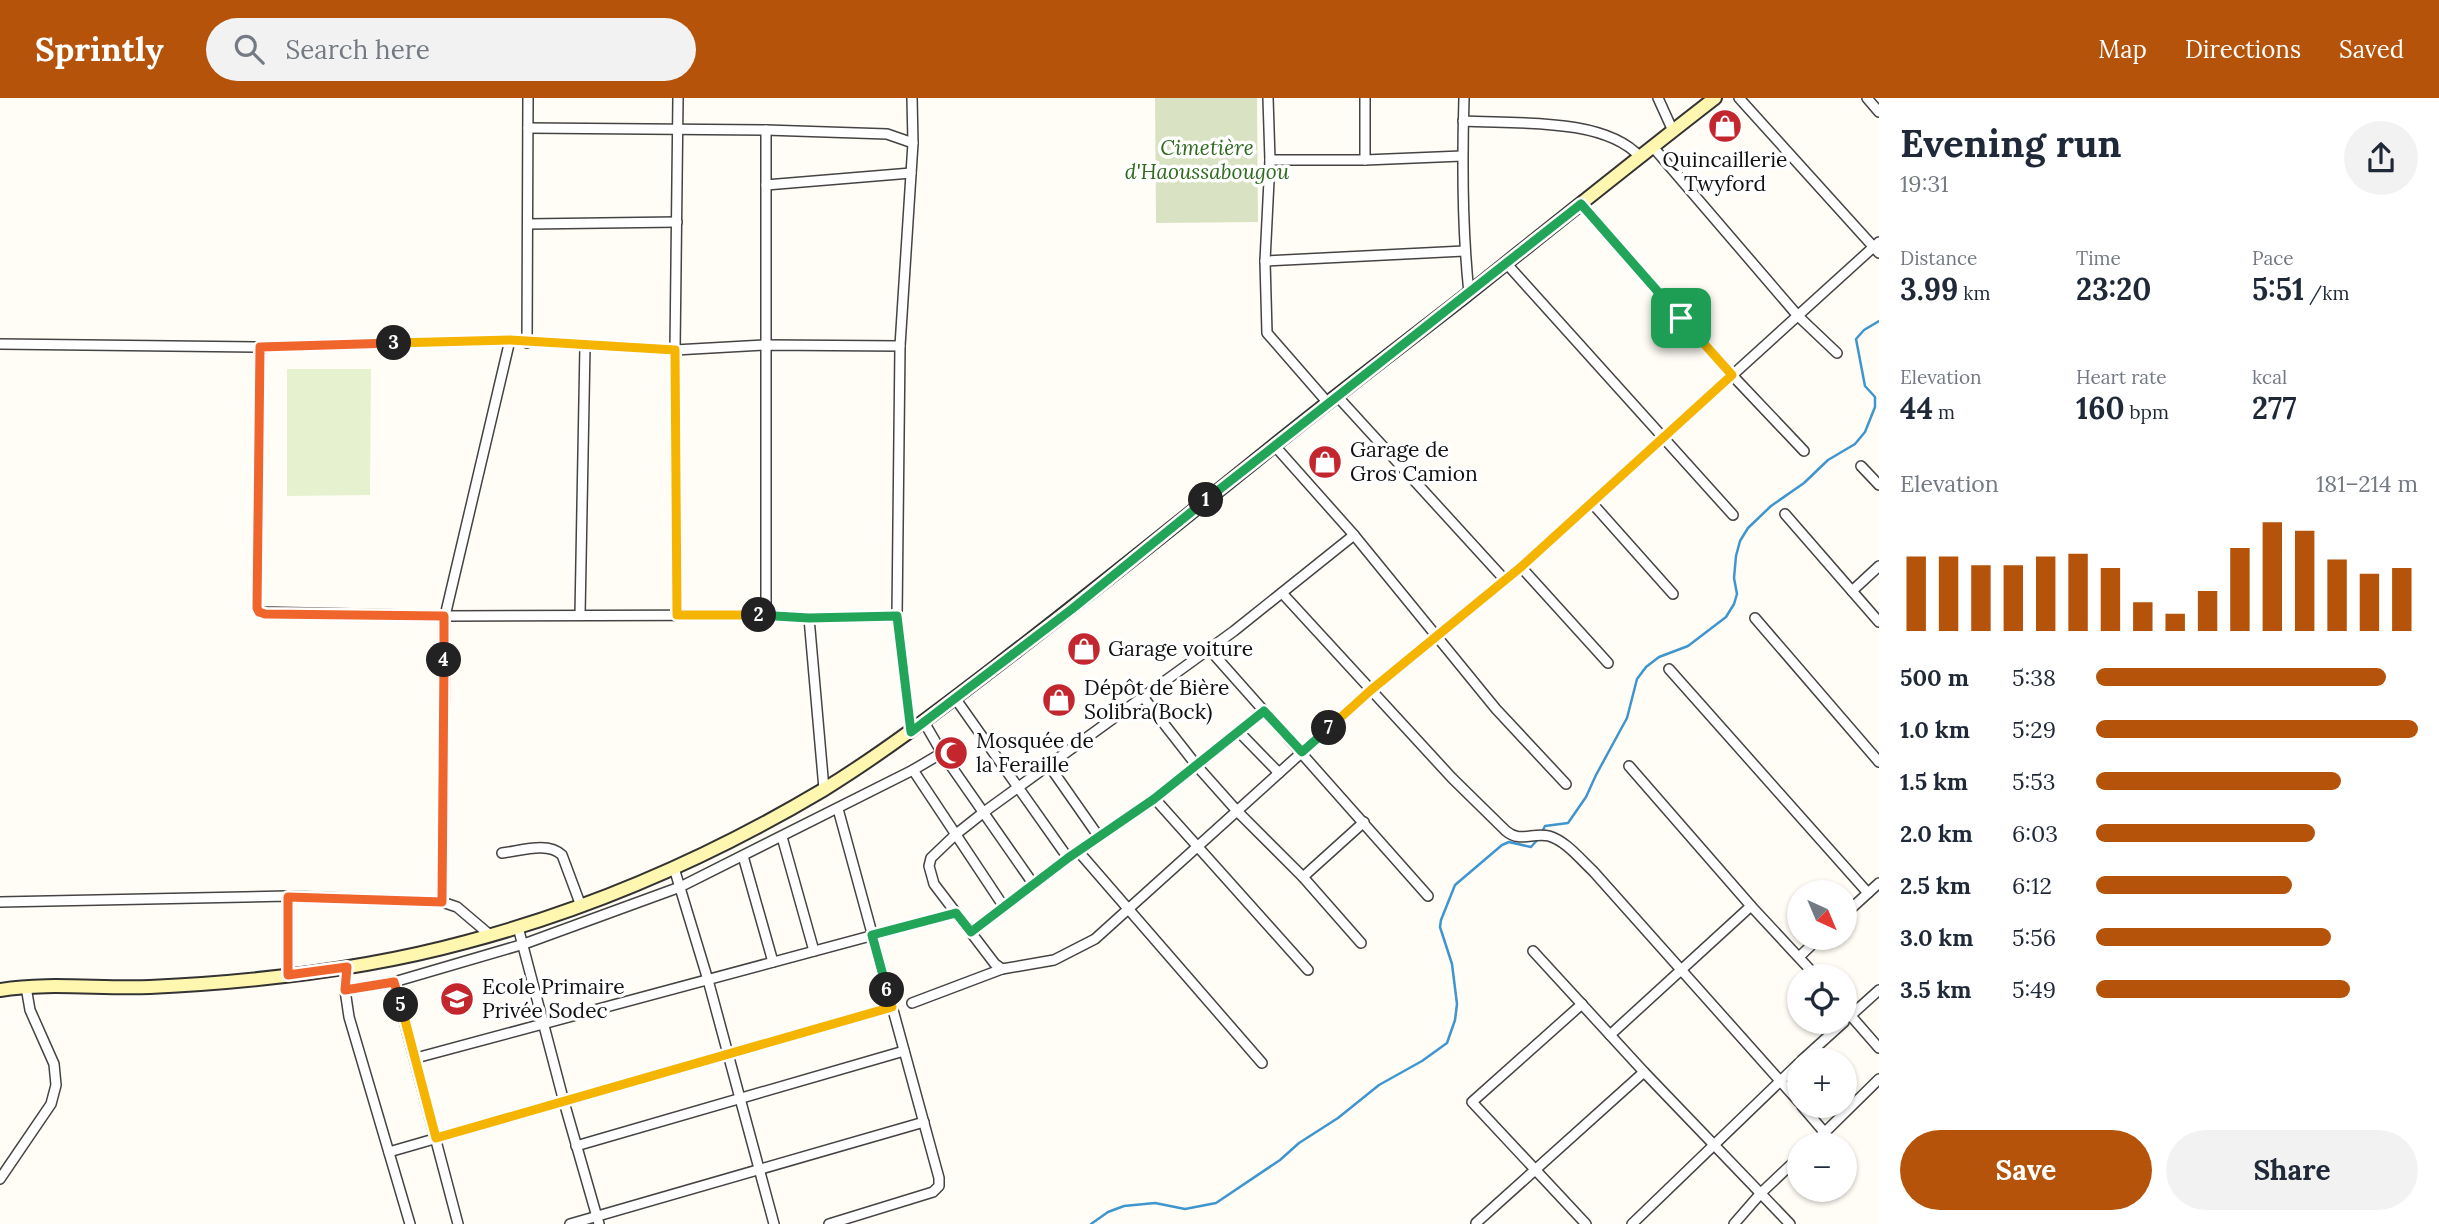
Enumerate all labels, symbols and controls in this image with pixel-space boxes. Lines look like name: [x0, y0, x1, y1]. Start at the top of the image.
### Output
search box: [206, 18, 696, 81]
text: Sprintly: [35, 28, 164, 70]
icon: search: [230, 30, 268, 68]
text: Search here: [286, 33, 430, 66]
text: Map: [2098, 34, 2147, 65]
text: Directions: [2185, 34, 2301, 65]
text: Saved: [2339, 34, 2404, 65]
shop icon: Quincaillerie Twyford: [1706, 107, 1744, 145]
text: Evening run: [1900, 119, 2122, 167]
button: share: [2344, 121, 2418, 195]
park label: Cimetière d'Haoussabougou: [1125, 134, 1290, 185]
place label: Quincaillerie Twyford: [1663, 146, 1787, 197]
text: 19:31: [1900, 169, 1949, 198]
text: Distance: [1900, 246, 1977, 270]
text: Time: [2076, 246, 2121, 270]
text: Pace: [2252, 246, 2294, 270]
text: 3.99: [1900, 270, 1958, 308]
text: 23:20: [2076, 270, 2151, 308]
text: 5:51: [2252, 270, 2304, 308]
text: km: [1958, 281, 1991, 305]
text: /km: [2304, 281, 2349, 305]
pin: [1651, 288, 1711, 348]
icon: arrive: [1662, 299, 1700, 337]
pin: 3: [376, 326, 412, 360]
text: 3: [388, 330, 399, 354]
text: Elevation: [1900, 365, 1982, 389]
text: Heart rate: [2076, 365, 2167, 389]
text: kcal: [2252, 365, 2287, 389]
text: 44: [1900, 389, 1933, 427]
text: 160: [2076, 389, 2125, 427]
text: 277: [2252, 389, 2297, 427]
text: m: [1933, 400, 1955, 424]
text: bpm: [2125, 400, 2169, 424]
place label: Garage de Gros Camion: [1350, 436, 1478, 487]
shop icon: Garage de Gros Camion: [1306, 443, 1344, 481]
text: Elevation: [1900, 469, 1999, 498]
text: 181–214 m: [2316, 469, 2418, 498]
pin: 1: [1188, 482, 1224, 518]
text: 1: [1202, 487, 1209, 511]
pin: 2: [742, 598, 776, 632]
text: 2: [753, 602, 764, 626]
shop icon: Garage voiture: [1065, 630, 1103, 668]
place label: Garage voiture: [1108, 635, 1253, 662]
pin: 4: [426, 642, 462, 678]
text: 4: [438, 647, 449, 671]
text: 500 m: [1900, 663, 1969, 692]
text: 5:38: [2012, 663, 2056, 692]
place label: Dépôt de Bière Solibra(Bock): [1084, 674, 1229, 725]
shop icon: Dépôt de Bière Solibra(Bock): [1040, 681, 1078, 719]
pin: 7: [1312, 710, 1346, 746]
text: 7: [1324, 715, 1333, 739]
text: 1.0 km: [1900, 715, 1970, 744]
text: 5:29: [2012, 715, 2056, 744]
place label: Mosquée de la Feraille: [976, 727, 1094, 778]
mosque icon: Mosquée de la Feraille: [932, 734, 970, 772]
text: 1.5 km: [1900, 767, 1968, 796]
text: 5:53: [2012, 767, 2056, 796]
text: 2.0 km: [1900, 819, 1973, 848]
text: 6:03: [2012, 819, 2058, 848]
text: 2.5 km: [1900, 871, 1971, 900]
text: 6:12: [2012, 871, 2052, 900]
north arrow: [1787, 880, 1857, 950]
map controls: [1787, 880, 1857, 1202]
text: 3.0 km: [1900, 923, 1973, 952]
text: 5:56: [2012, 923, 2056, 952]
button: locate: [1787, 964, 1857, 1034]
pin: 6: [870, 972, 904, 1008]
place label: Ecole Primaire Privée Sodec: [482, 973, 625, 1024]
text: 3.5 km: [1900, 975, 1972, 1004]
text: 5:49: [2012, 975, 2056, 1004]
text: 6: [881, 977, 892, 1001]
school or university icon: Ecole Primaire Privée Sodec: [438, 980, 476, 1018]
pin: 5: [384, 988, 418, 1023]
text: 5: [395, 992, 406, 1016]
button: +: [1787, 1048, 1857, 1118]
button: Save: [1900, 1130, 2152, 1210]
button: Share: [2166, 1130, 2418, 1210]
button: −: [1787, 1132, 1857, 1202]

